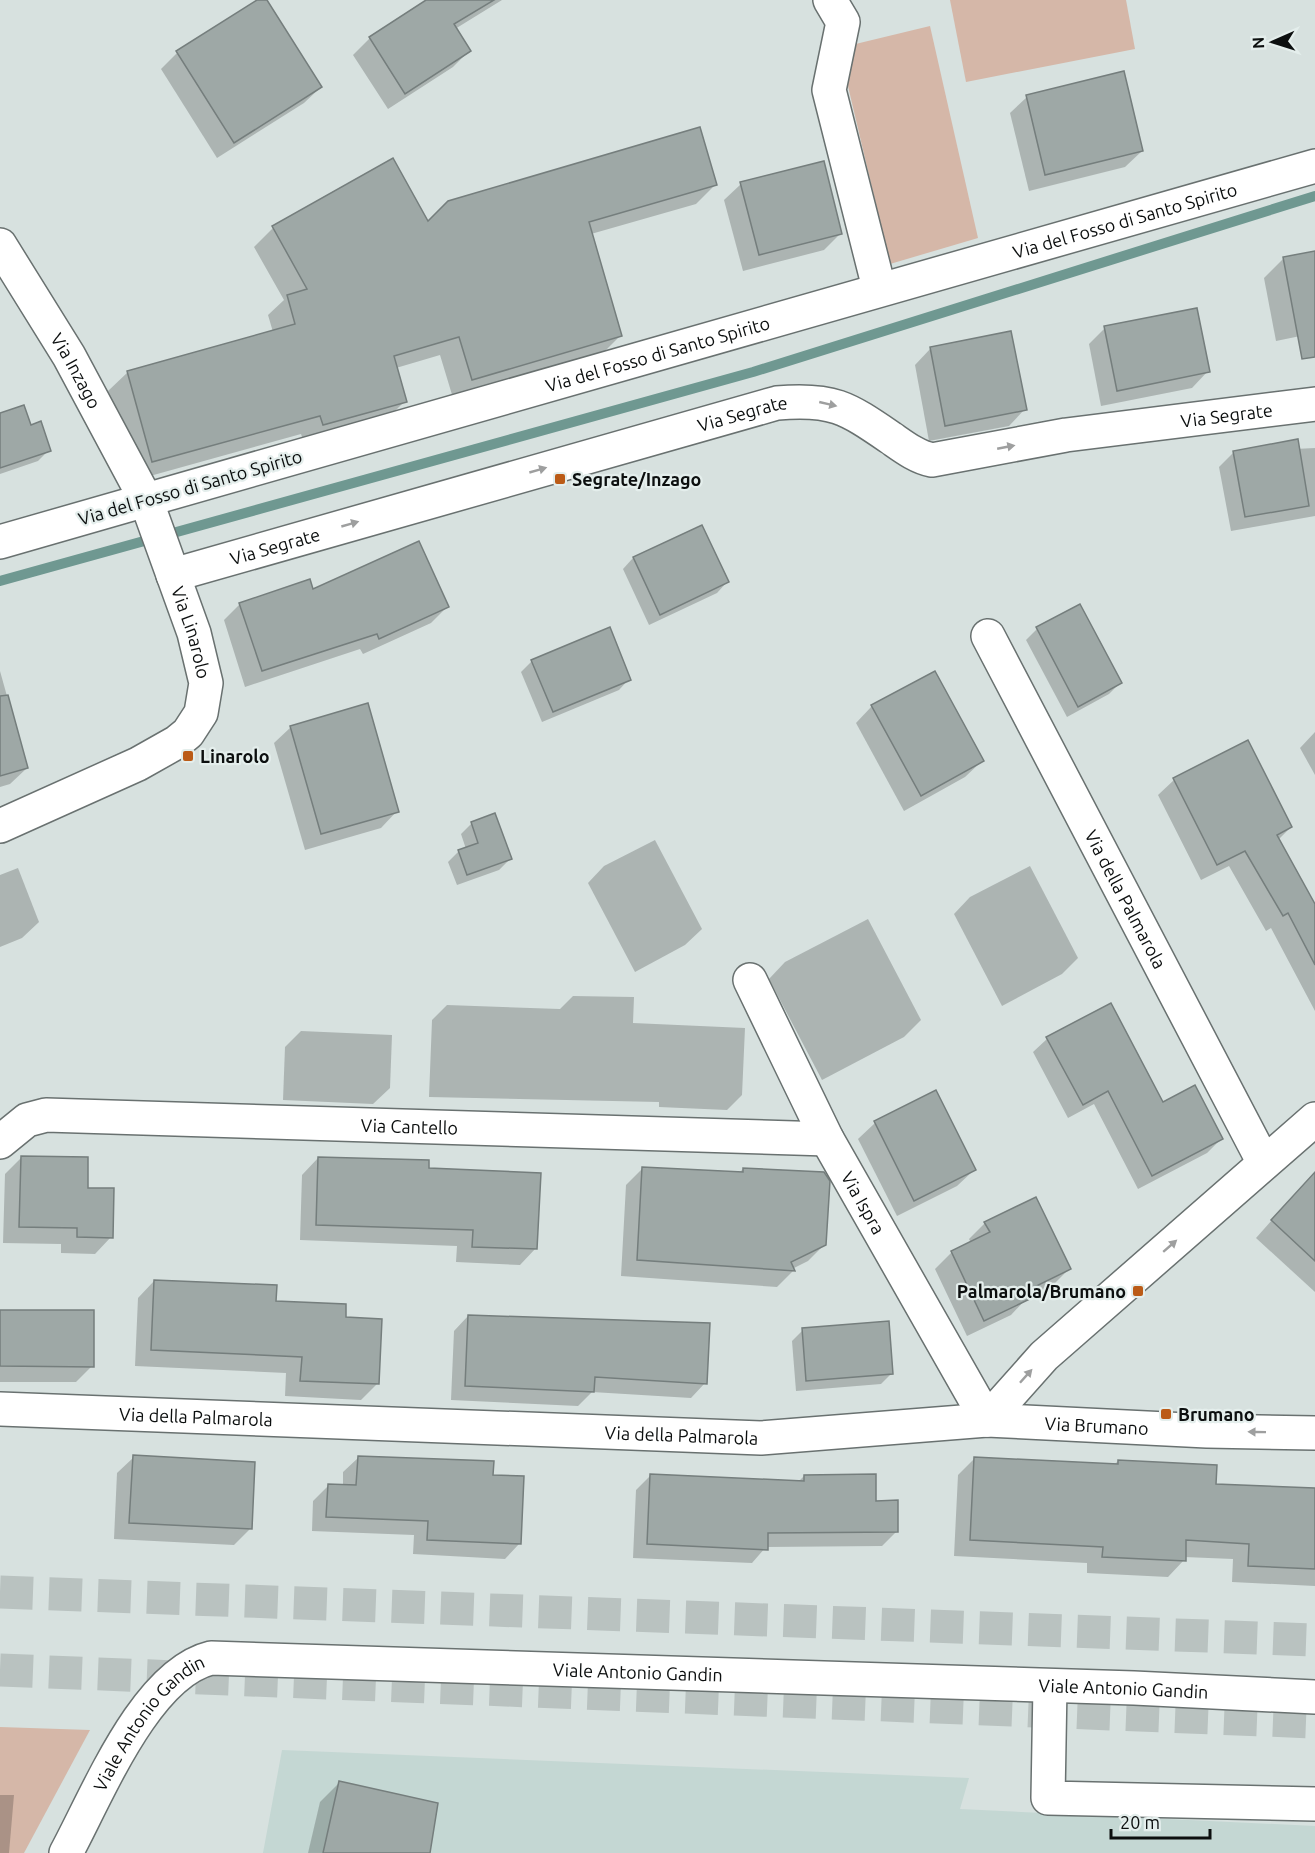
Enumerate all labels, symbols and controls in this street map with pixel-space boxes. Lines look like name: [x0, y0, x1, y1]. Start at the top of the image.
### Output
north arrow: [1243, 12, 1303, 72]
text: N: [1249, 36, 1267, 49]
street label: Via del Fosso di Santo Spirito: [1010, 179, 1239, 262]
street label: Via del Fosso di Santo Spirito: [543, 312, 772, 395]
street label: Via Inzago: [47, 329, 105, 412]
street label: Via Segrate: [695, 392, 788, 435]
one-way arrow: [819, 399, 837, 409]
street label: Via Segrate: [1179, 399, 1274, 431]
one-way arrow: [997, 442, 1016, 451]
street label: Via del Fosso di Santo Spirito: [76, 445, 304, 529]
one-way arrow: [529, 465, 547, 474]
place label: Segrate/Inzago: [572, 469, 701, 489]
marker: Segrate/Inzago: [553, 472, 567, 486]
one-way arrow: [341, 519, 359, 528]
street label: Via Segrate: [228, 524, 322, 568]
street label: Via Linarolo: [168, 583, 215, 680]
place label: Linarolo: [200, 746, 270, 766]
marker: Linarolo: [181, 749, 195, 763]
street label: Via della Palmarola: [1081, 826, 1170, 972]
street label: Via Cantello: [360, 1115, 458, 1138]
street label: Via Ispra: [838, 1168, 889, 1238]
one-way arrow: [1163, 1239, 1178, 1252]
place label: Palmarola/Brumano: [957, 1281, 1126, 1301]
marker: Palmarola/Brumano: [1131, 1284, 1145, 1298]
one-way arrow: [1019, 1369, 1033, 1384]
street label: Via della Palmarola: [119, 1404, 273, 1429]
place label: Brumano: [1178, 1404, 1255, 1424]
marker: Brumano: [1159, 1407, 1173, 1421]
street label: Via Brumano: [1044, 1413, 1149, 1438]
street label: Via della Palmarola: [604, 1422, 759, 1448]
one-way arrow: [1247, 1427, 1266, 1436]
street label: Viale Antonio Gandin: [89, 1651, 207, 1794]
street label: Viale Antonio Gandin: [553, 1659, 723, 1685]
street label: Viale Antonio Gandin: [1038, 1675, 1209, 1702]
scale bar: [1111, 1802, 1210, 1840]
text: 20 m: [1120, 1812, 1160, 1832]

